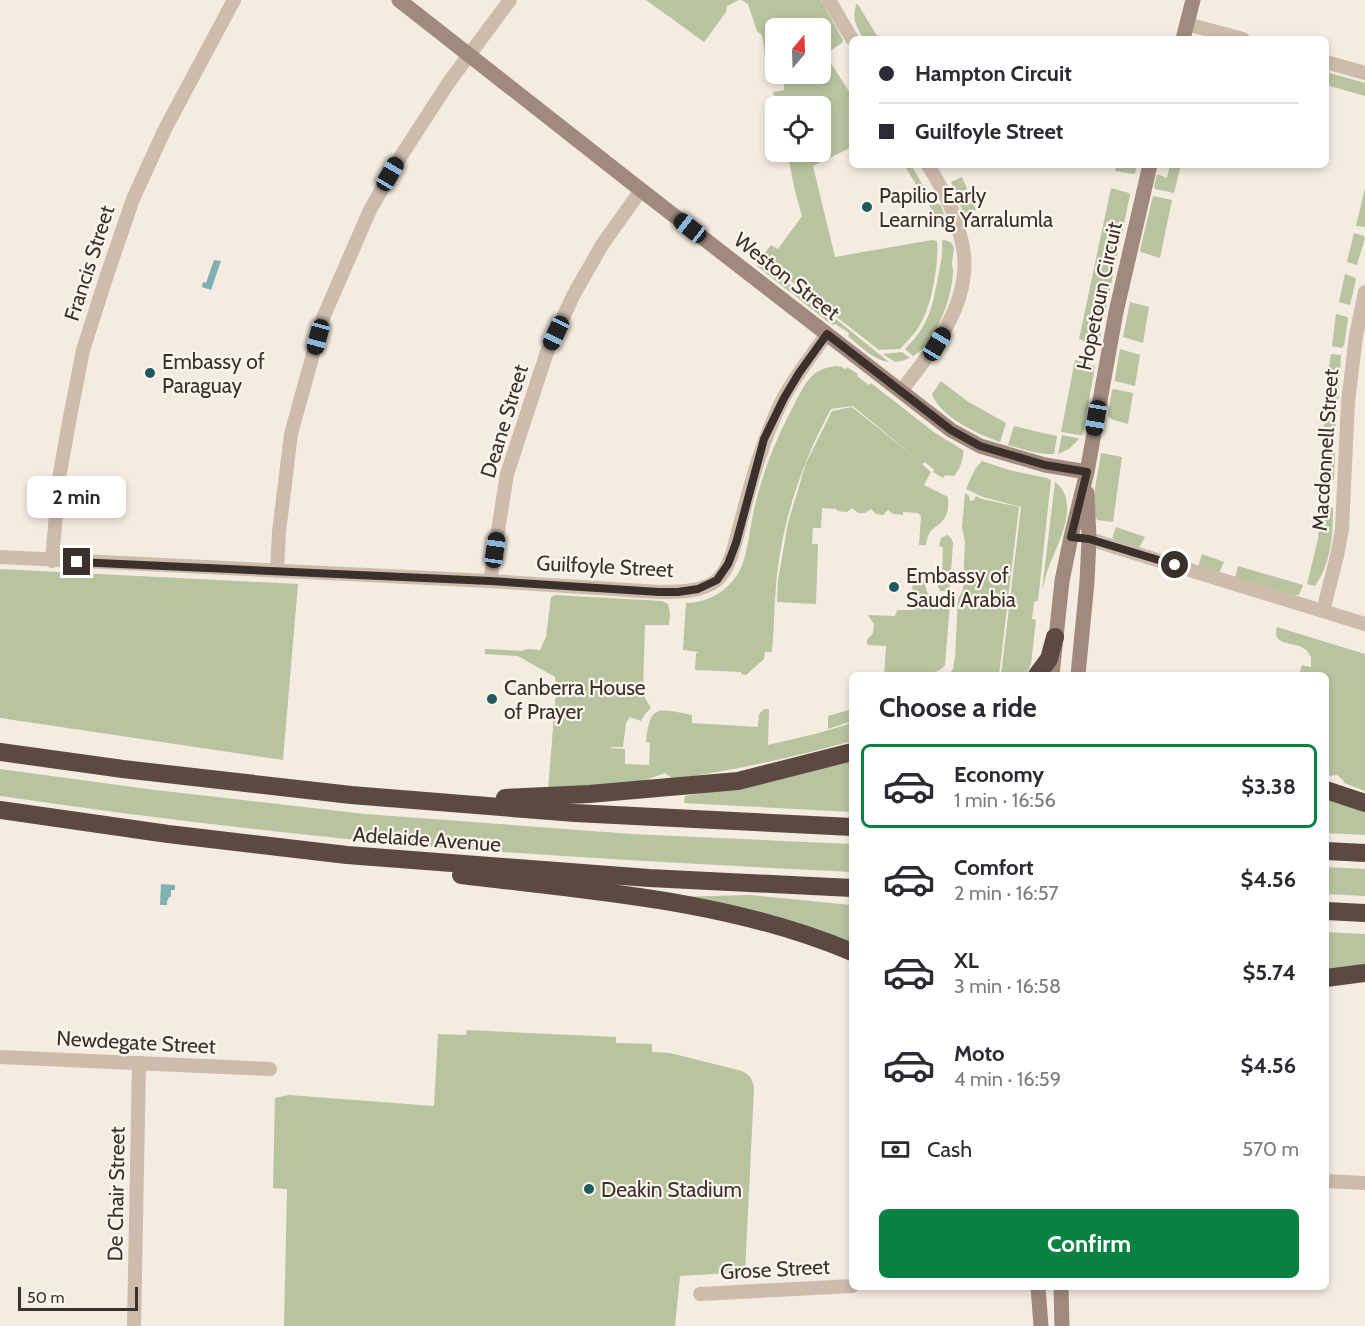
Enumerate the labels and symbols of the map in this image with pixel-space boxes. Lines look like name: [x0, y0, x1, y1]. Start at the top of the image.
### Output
north arrow: [765, 18, 831, 84]
car: [373, 154, 407, 194]
place label: Papilio Early Learning Yarralumla: [879, 183, 1053, 232]
marker: Papilio Early Learning Yarralumla: [860, 200, 874, 214]
street label: Francis Street: [59, 202, 119, 324]
car: [670, 210, 710, 246]
street label: Hopetoun Circuit: [1071, 220, 1127, 372]
street label: Weston Street: [729, 227, 845, 325]
car: [540, 313, 572, 353]
car: [305, 317, 331, 357]
car: [920, 324, 954, 364]
place label: Embassy of Paraguay: [162, 349, 265, 398]
street label: Deane Street: [475, 361, 533, 481]
marker: Embassy of Paraguay: [143, 366, 157, 380]
street label: Macdonnell Street: [1307, 368, 1343, 532]
car: [1084, 399, 1108, 437]
callout: 2 min: [28, 475, 127, 517]
car: [484, 531, 506, 569]
route end: [63, 548, 90, 575]
street label: Guilfoyle Street: [536, 550, 674, 582]
route start: [1161, 551, 1188, 578]
place label: Embassy of Saudi Arabia: [906, 563, 1016, 612]
marker: Embassy of Saudi Arabia: [887, 580, 901, 594]
place label: Canberra House of Prayer: [504, 675, 646, 724]
marker: Canberra House of Prayer: [485, 692, 499, 706]
street label: Adelaide Avenue: [352, 821, 502, 857]
street label: Newdegate Street: [56, 1025, 216, 1059]
street label: De Chair Street: [102, 1126, 130, 1262]
place label: Deakin Stadium: [601, 1177, 742, 1202]
marker: Deakin Stadium: [582, 1182, 596, 1196]
street label: Grose Street: [719, 1254, 831, 1284]
scale bar: [18, 1284, 138, 1312]

